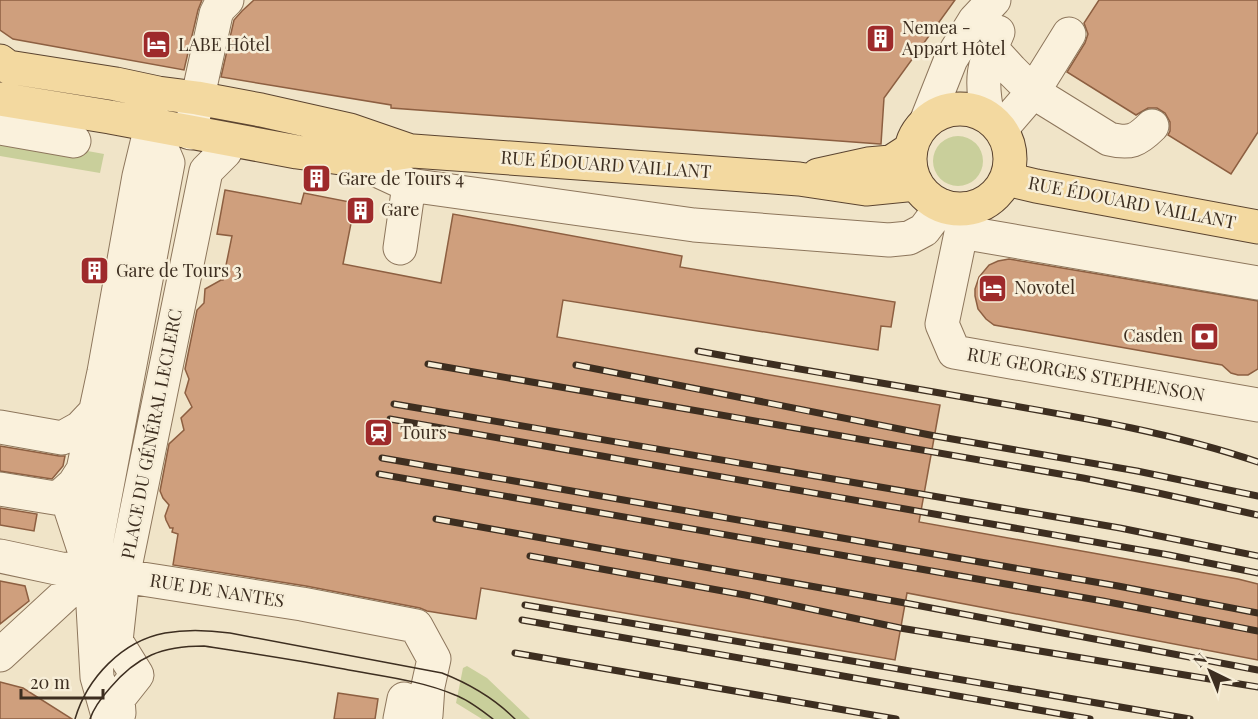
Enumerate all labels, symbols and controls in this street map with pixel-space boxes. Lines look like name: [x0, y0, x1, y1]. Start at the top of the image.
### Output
place label: Nemea - Appart Hôtel: [901, 15, 1006, 60]
building icon: Nemea - Appart Hôtel: [865, 22, 897, 54]
hotel icon: LABE Hôtel: [141, 29, 173, 61]
place label: LABE Hôtel: [178, 32, 270, 56]
street label: RUE ÉDOUARD VAILLANT: [500, 145, 712, 183]
building icon: Gare de Tours 4: [301, 163, 333, 195]
place label: Gare de Tours 4: [338, 166, 464, 190]
street label: RUE ÉDOUARD VAILLANT: [1026, 170, 1238, 234]
building icon: Gare: [344, 194, 376, 226]
place label: Gare: [381, 197, 419, 221]
building icon: Gare de Tours 3: [79, 255, 111, 287]
place label: Gare de Tours 3: [116, 258, 242, 282]
hotel icon: Novotel: [977, 272, 1009, 304]
place label: Novotel: [1014, 275, 1075, 299]
street label: PLACE DU GÉNÉRAL LECLERC: [115, 307, 187, 561]
bank icon: Casden: [1188, 320, 1220, 352]
place label: Casden: [1123, 323, 1183, 347]
street label: RUE GEORGES STEPHENSON: [965, 341, 1207, 407]
station icon: Tours: [363, 417, 395, 449]
place label: Tours: [400, 420, 447, 444]
street label: RUE DE NANTES: [148, 568, 286, 612]
north arrow: [1180, 641, 1240, 701]
text: N: [1188, 648, 1211, 671]
scale bar: [21, 662, 104, 700]
text: 20 m: [30, 670, 70, 694]

